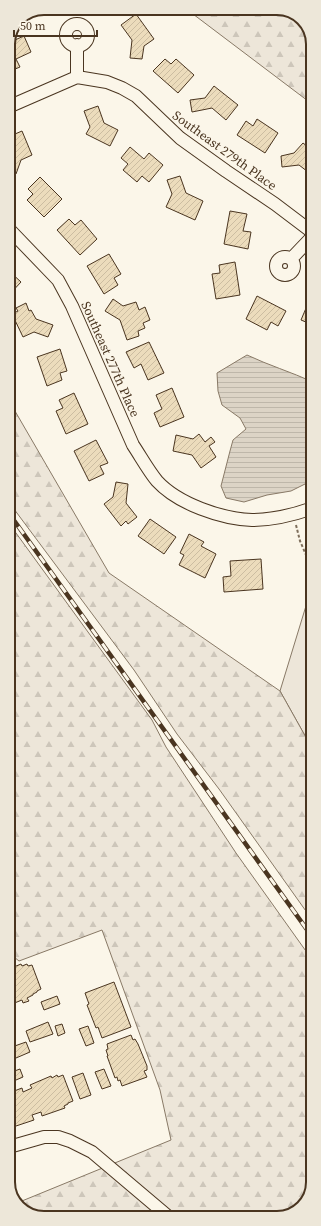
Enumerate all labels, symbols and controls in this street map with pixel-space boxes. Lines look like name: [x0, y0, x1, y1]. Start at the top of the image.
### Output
scale bar: [14, 12, 97, 38]
text: 50 m: [20, 18, 46, 34]
street label: Southeast 279th Place: [169, 107, 281, 194]
street label: Southeast 277th Place: [77, 299, 144, 420]

